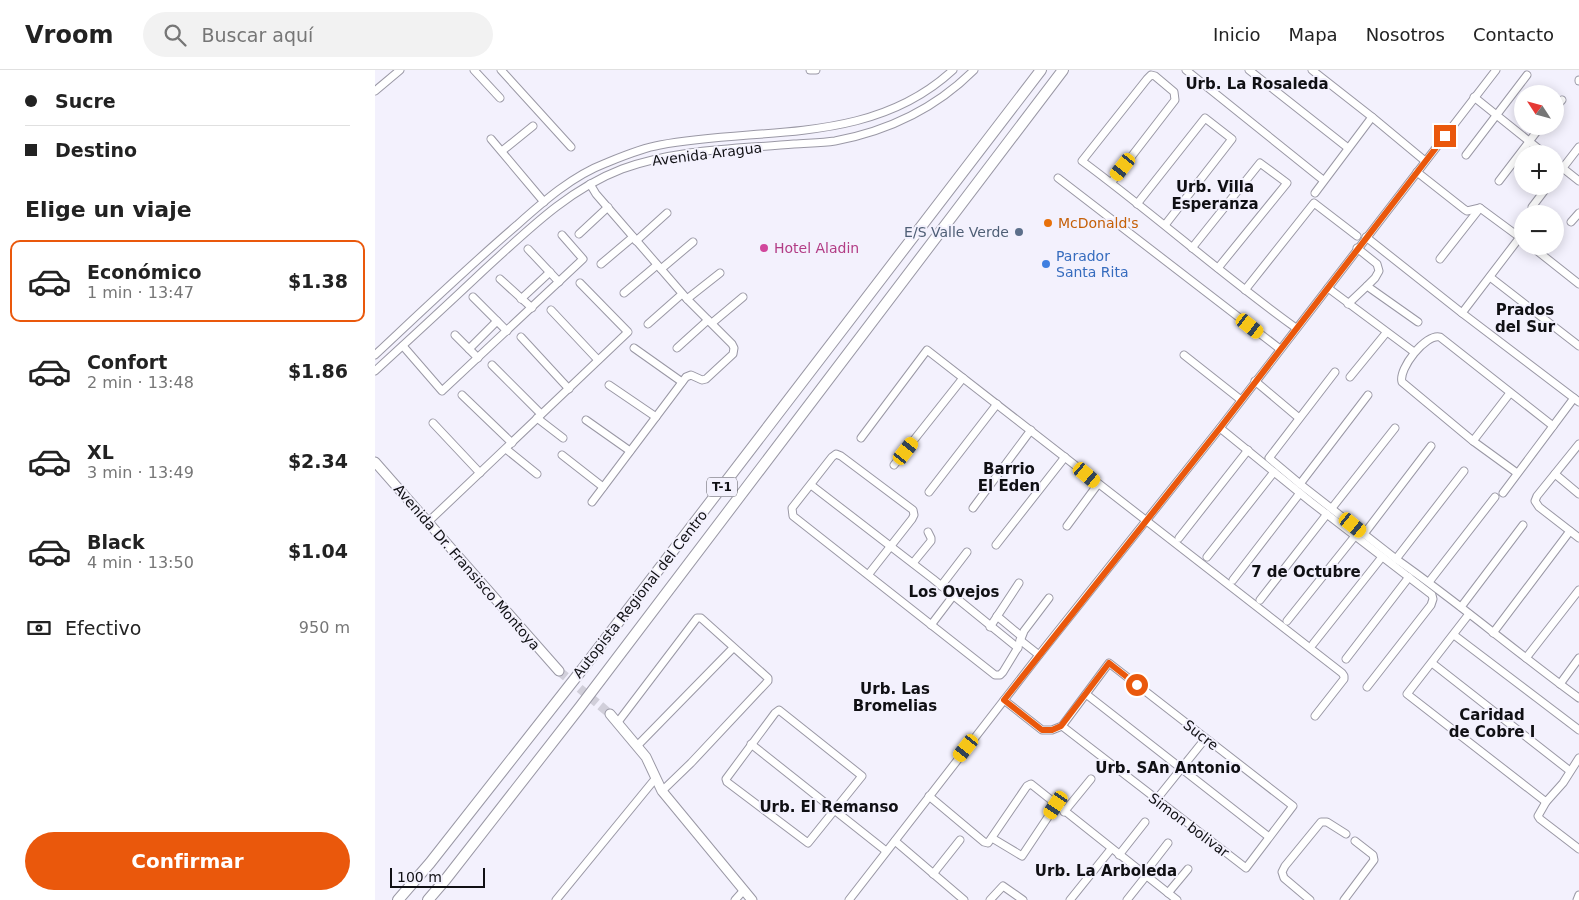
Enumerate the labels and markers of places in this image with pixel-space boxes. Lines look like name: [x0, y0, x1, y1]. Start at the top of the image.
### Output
place label: McDonald's: [1058, 215, 1139, 231]
marker: McDonald's: [1042, 217, 1054, 229]
place label: E/S Valle Verde: [904, 224, 1009, 240]
marker: E/S Valle Verde: [1013, 226, 1025, 238]
place label: Hotel Aladin: [774, 240, 859, 256]
marker: Hotel Aladin: [758, 242, 770, 254]
place label: Parador Santa Rita: [1056, 248, 1129, 280]
marker: Parador Santa Rita: [1040, 258, 1052, 270]

